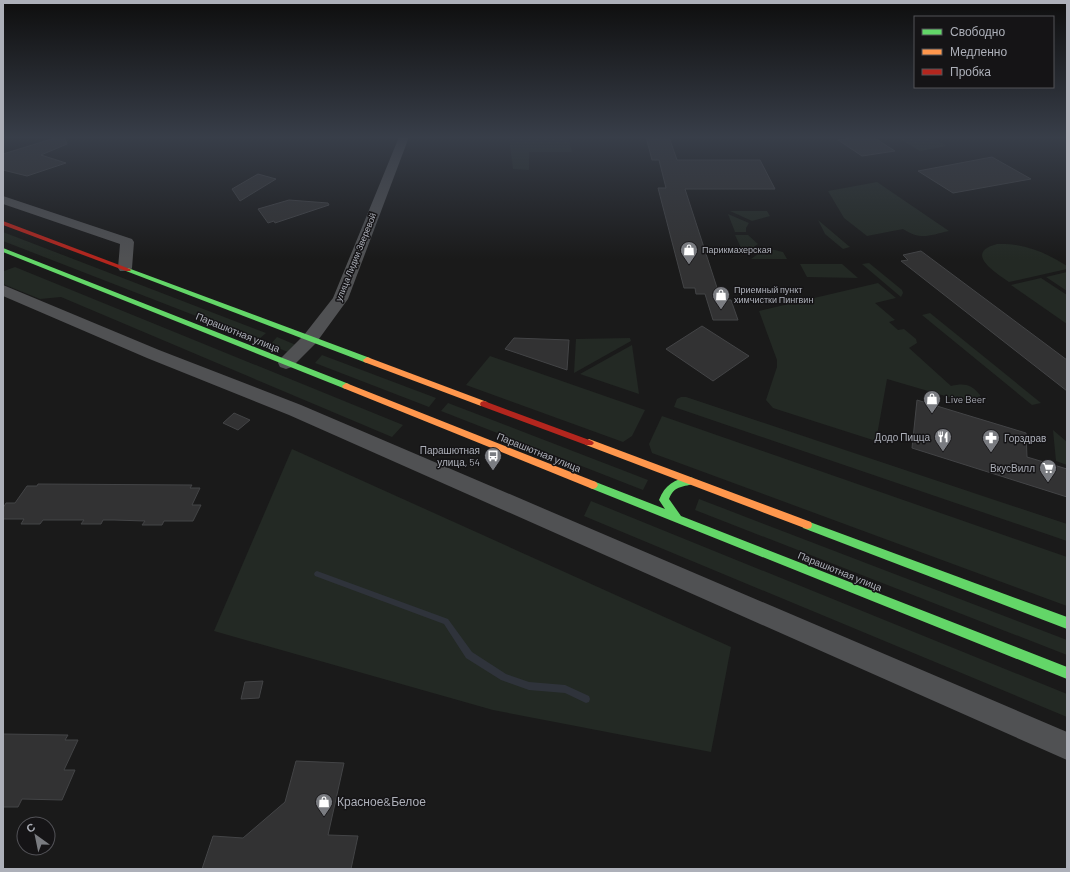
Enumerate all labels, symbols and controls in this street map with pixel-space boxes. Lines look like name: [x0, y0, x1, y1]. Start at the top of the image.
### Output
legend: [914, 16, 1054, 88]
text: Свободно: [950, 24, 1005, 39]
text: Медленно: [950, 44, 1007, 59]
text: Пробка: [950, 64, 991, 79]
street label: улица Лидии Зверевой: [333, 211, 378, 303]
shop icon: Парикмахерская: [679, 240, 699, 265]
place label: Парикмахерская: [702, 244, 772, 255]
place label: Приемный пункт химчистки Пингвин: [734, 284, 813, 305]
shop icon: Приемный пункт химчистки Пингвин: [711, 285, 731, 310]
street label: Парашютная улица: [194, 310, 282, 355]
shop icon: Live Beer: [922, 389, 942, 414]
place label: Live Beer: [945, 393, 986, 405]
restaurant icon: Додо Пицца: [933, 427, 953, 452]
pharmacy icon: Горздрав: [981, 428, 1001, 453]
street label: Парашютная улица: [495, 430, 583, 475]
place label: Додо Пицца: [875, 431, 930, 443]
place label: Горздрав: [1004, 432, 1046, 444]
place label: Парашютная улица, 54: [420, 444, 480, 468]
bus stop icon: Парашютная улица, 54: [483, 446, 503, 471]
supermarket icon: ВкусВилл: [1038, 458, 1058, 483]
place label: ВкусВилл: [990, 462, 1035, 474]
street label: Парашютная улица: [796, 549, 884, 594]
shop icon: Красное&Белое: [314, 792, 334, 817]
place label: Красное&Белое: [337, 794, 426, 809]
north arrow: [16, 816, 56, 856]
text: С: [23, 820, 37, 835]

